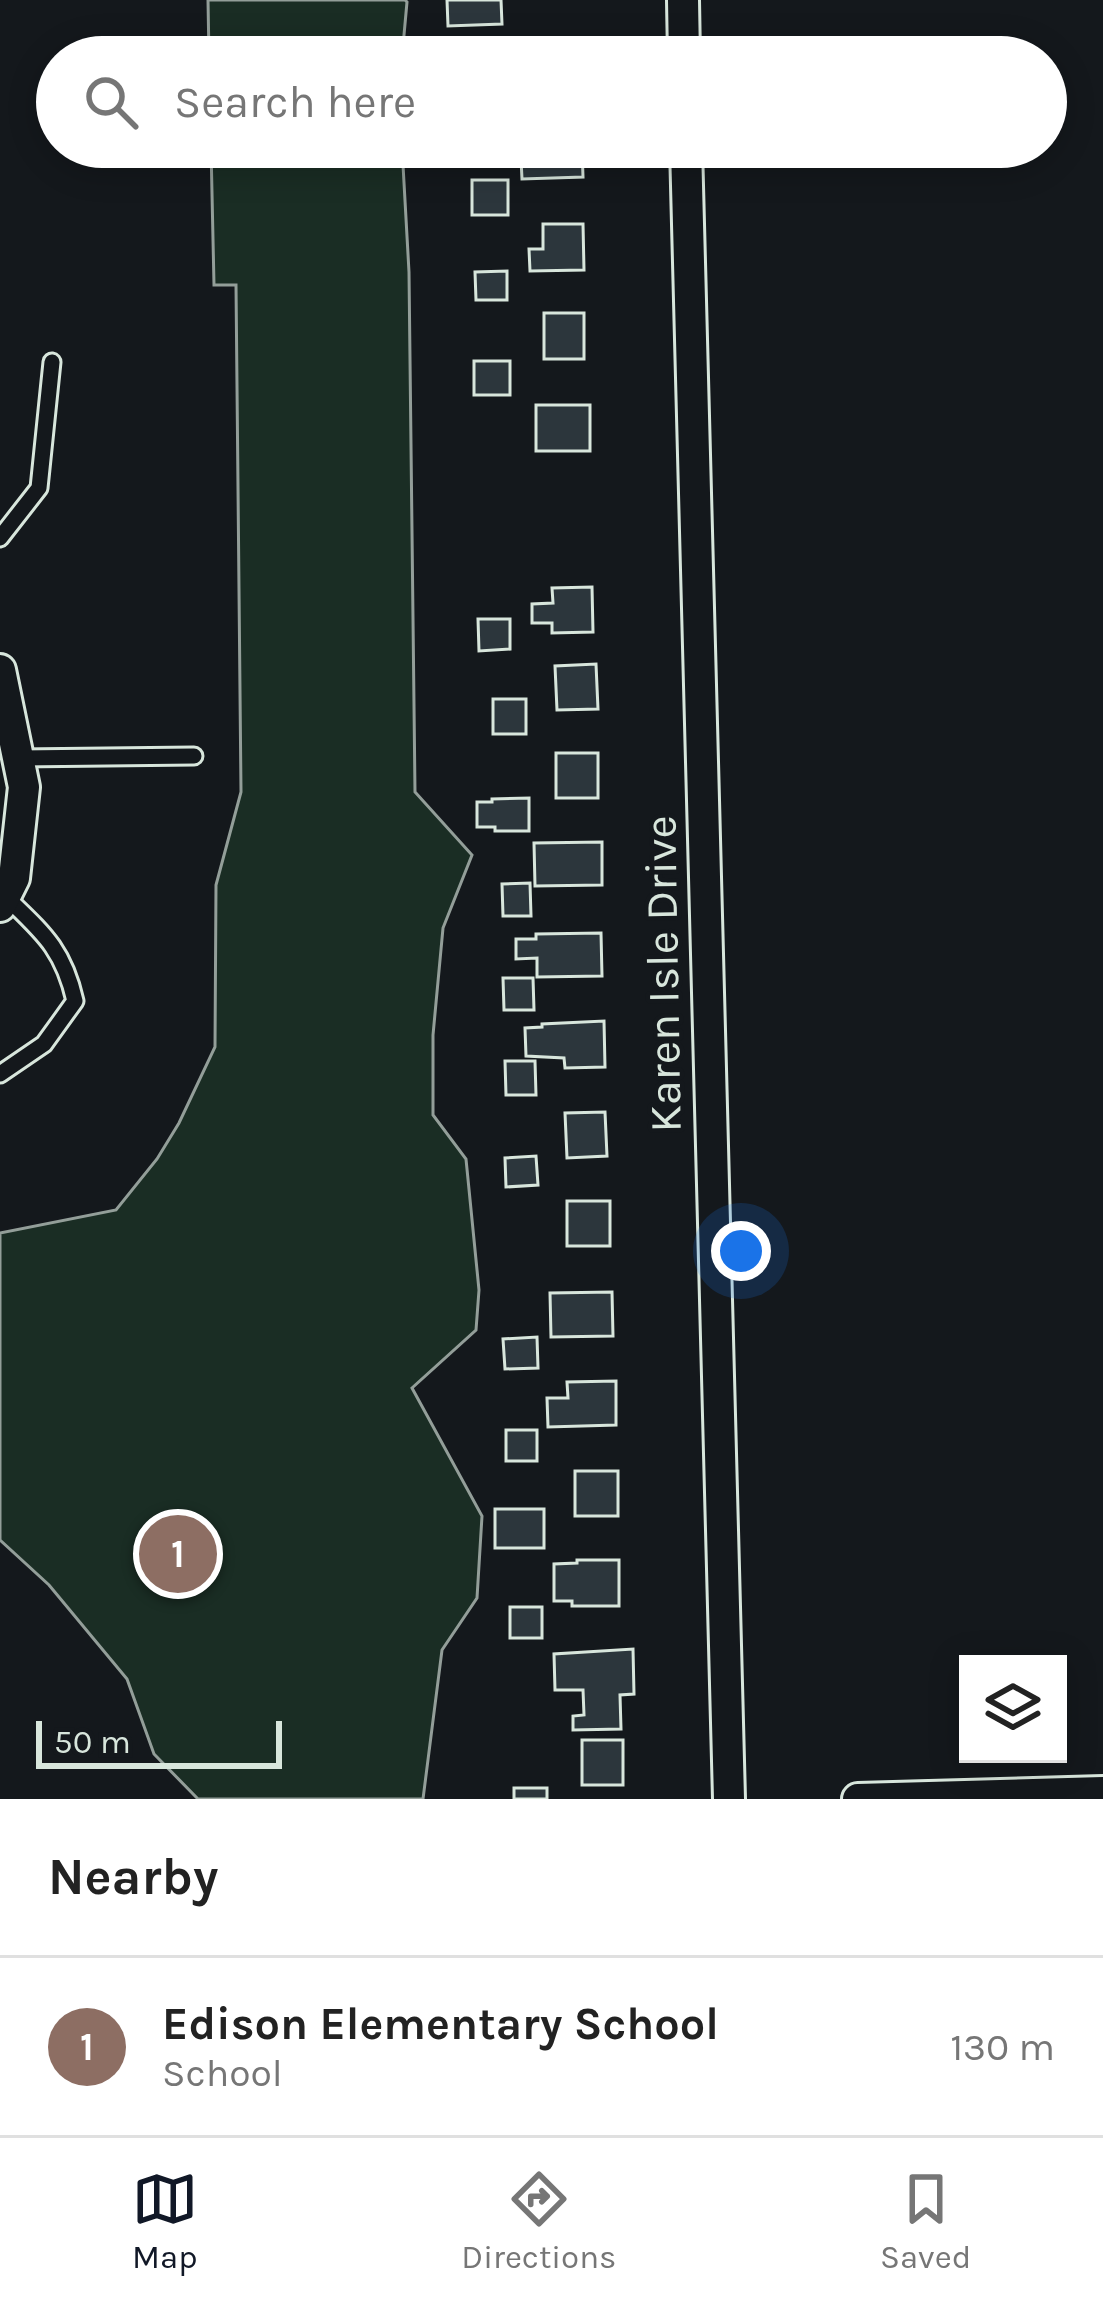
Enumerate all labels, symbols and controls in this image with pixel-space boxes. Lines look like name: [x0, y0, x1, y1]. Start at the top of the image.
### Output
search box: [36, 36, 1067, 168]
icon: search: [78, 69, 144, 135]
text: Search here: [174, 76, 416, 128]
street label: Karen Isle Drive: [634, 815, 692, 1133]
your location: [711, 1221, 771, 1281]
pin: 1: [139, 1509, 217, 1599]
map controls: [959, 1655, 1067, 1763]
button: layers: [959, 1655, 1067, 1763]
scale bar: [36, 1715, 282, 1768]
text: 50 m: [54, 1723, 131, 1761]
text: Nearby: [48, 1847, 218, 1907]
text: Edison Elementary School: [162, 1998, 719, 2050]
text: 1: [80, 2024, 94, 2070]
text: 130 m: [950, 2024, 1055, 2070]
text: School: [162, 2050, 283, 2096]
tab: Map: [132, 2166, 198, 2276]
tab: Directions: [461, 2166, 616, 2276]
tab: Saved: [880, 2166, 971, 2276]

